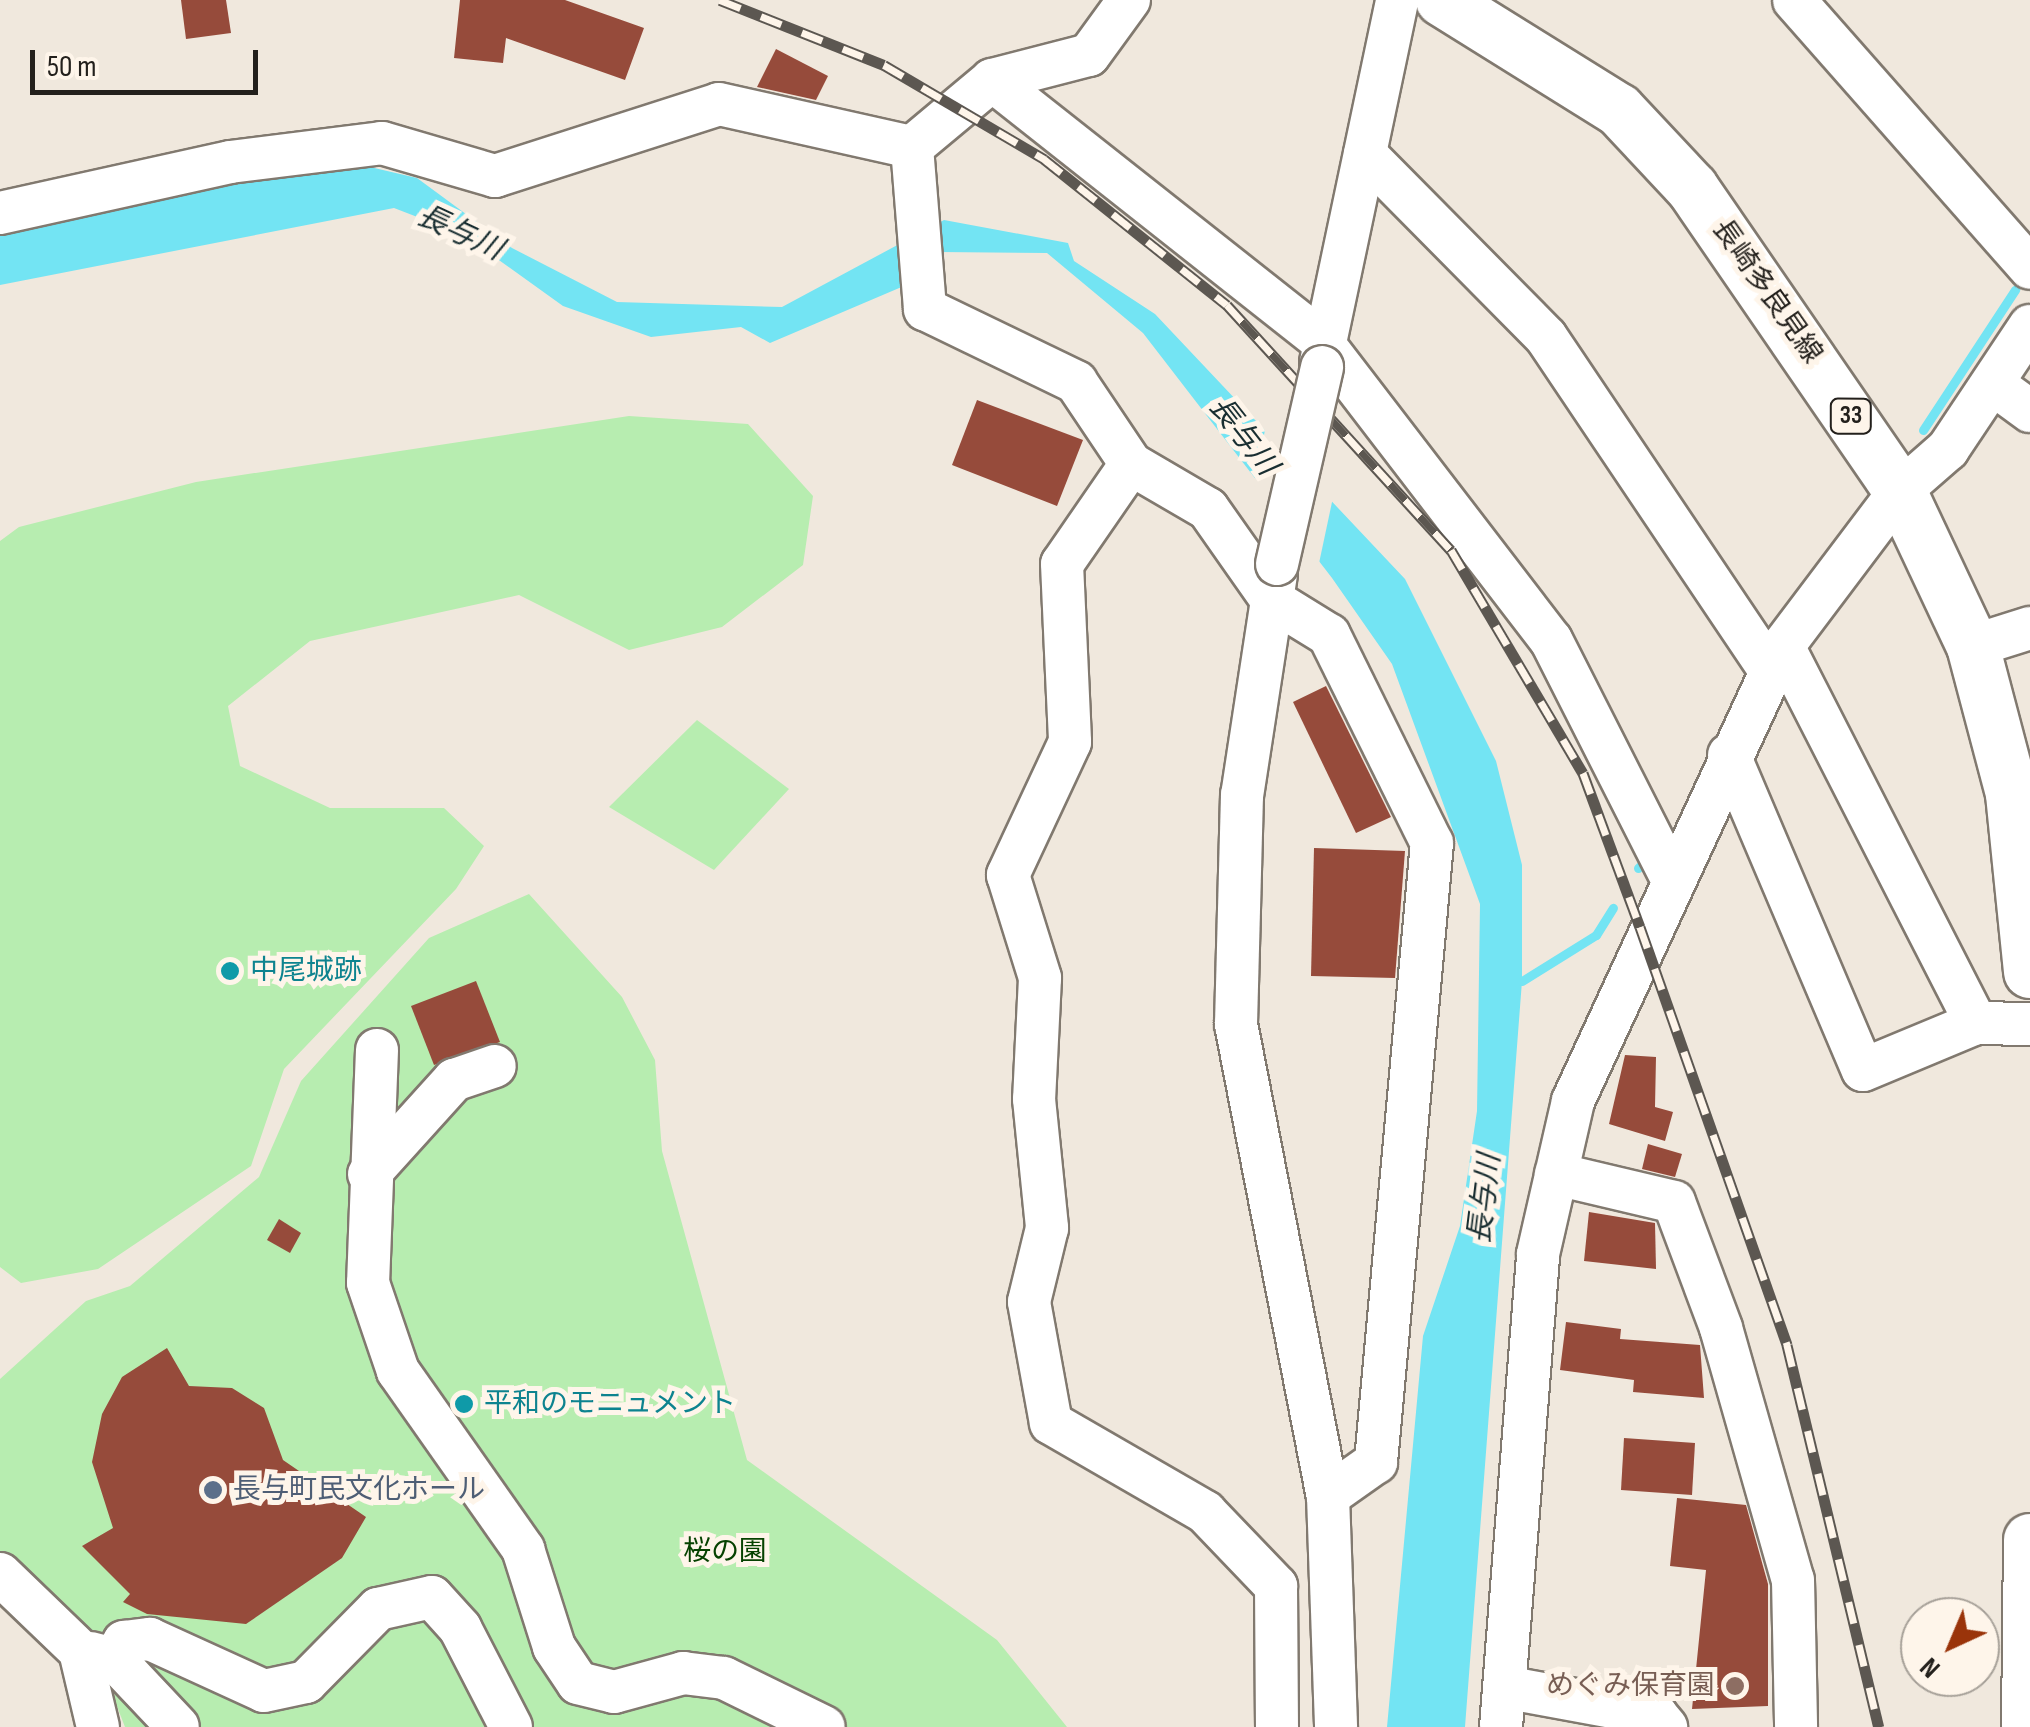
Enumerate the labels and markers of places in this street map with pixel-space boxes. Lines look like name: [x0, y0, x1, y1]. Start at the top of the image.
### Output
place label: 中尾城跡: [250, 954, 362, 988]
marker: 中尾城跡: [219, 960, 241, 982]
place label: 平和のモニュメント: [484, 1387, 736, 1421]
marker: 平和のモニュメント: [453, 1393, 475, 1415]
place label: 長与町民文化ホール: [233, 1473, 485, 1507]
marker: 長与町民文化ホール: [202, 1479, 224, 1501]
place label: めぐみ保育園: [1547, 1669, 1715, 1703]
marker: めぐみ保育園: [1724, 1675, 1746, 1697]

